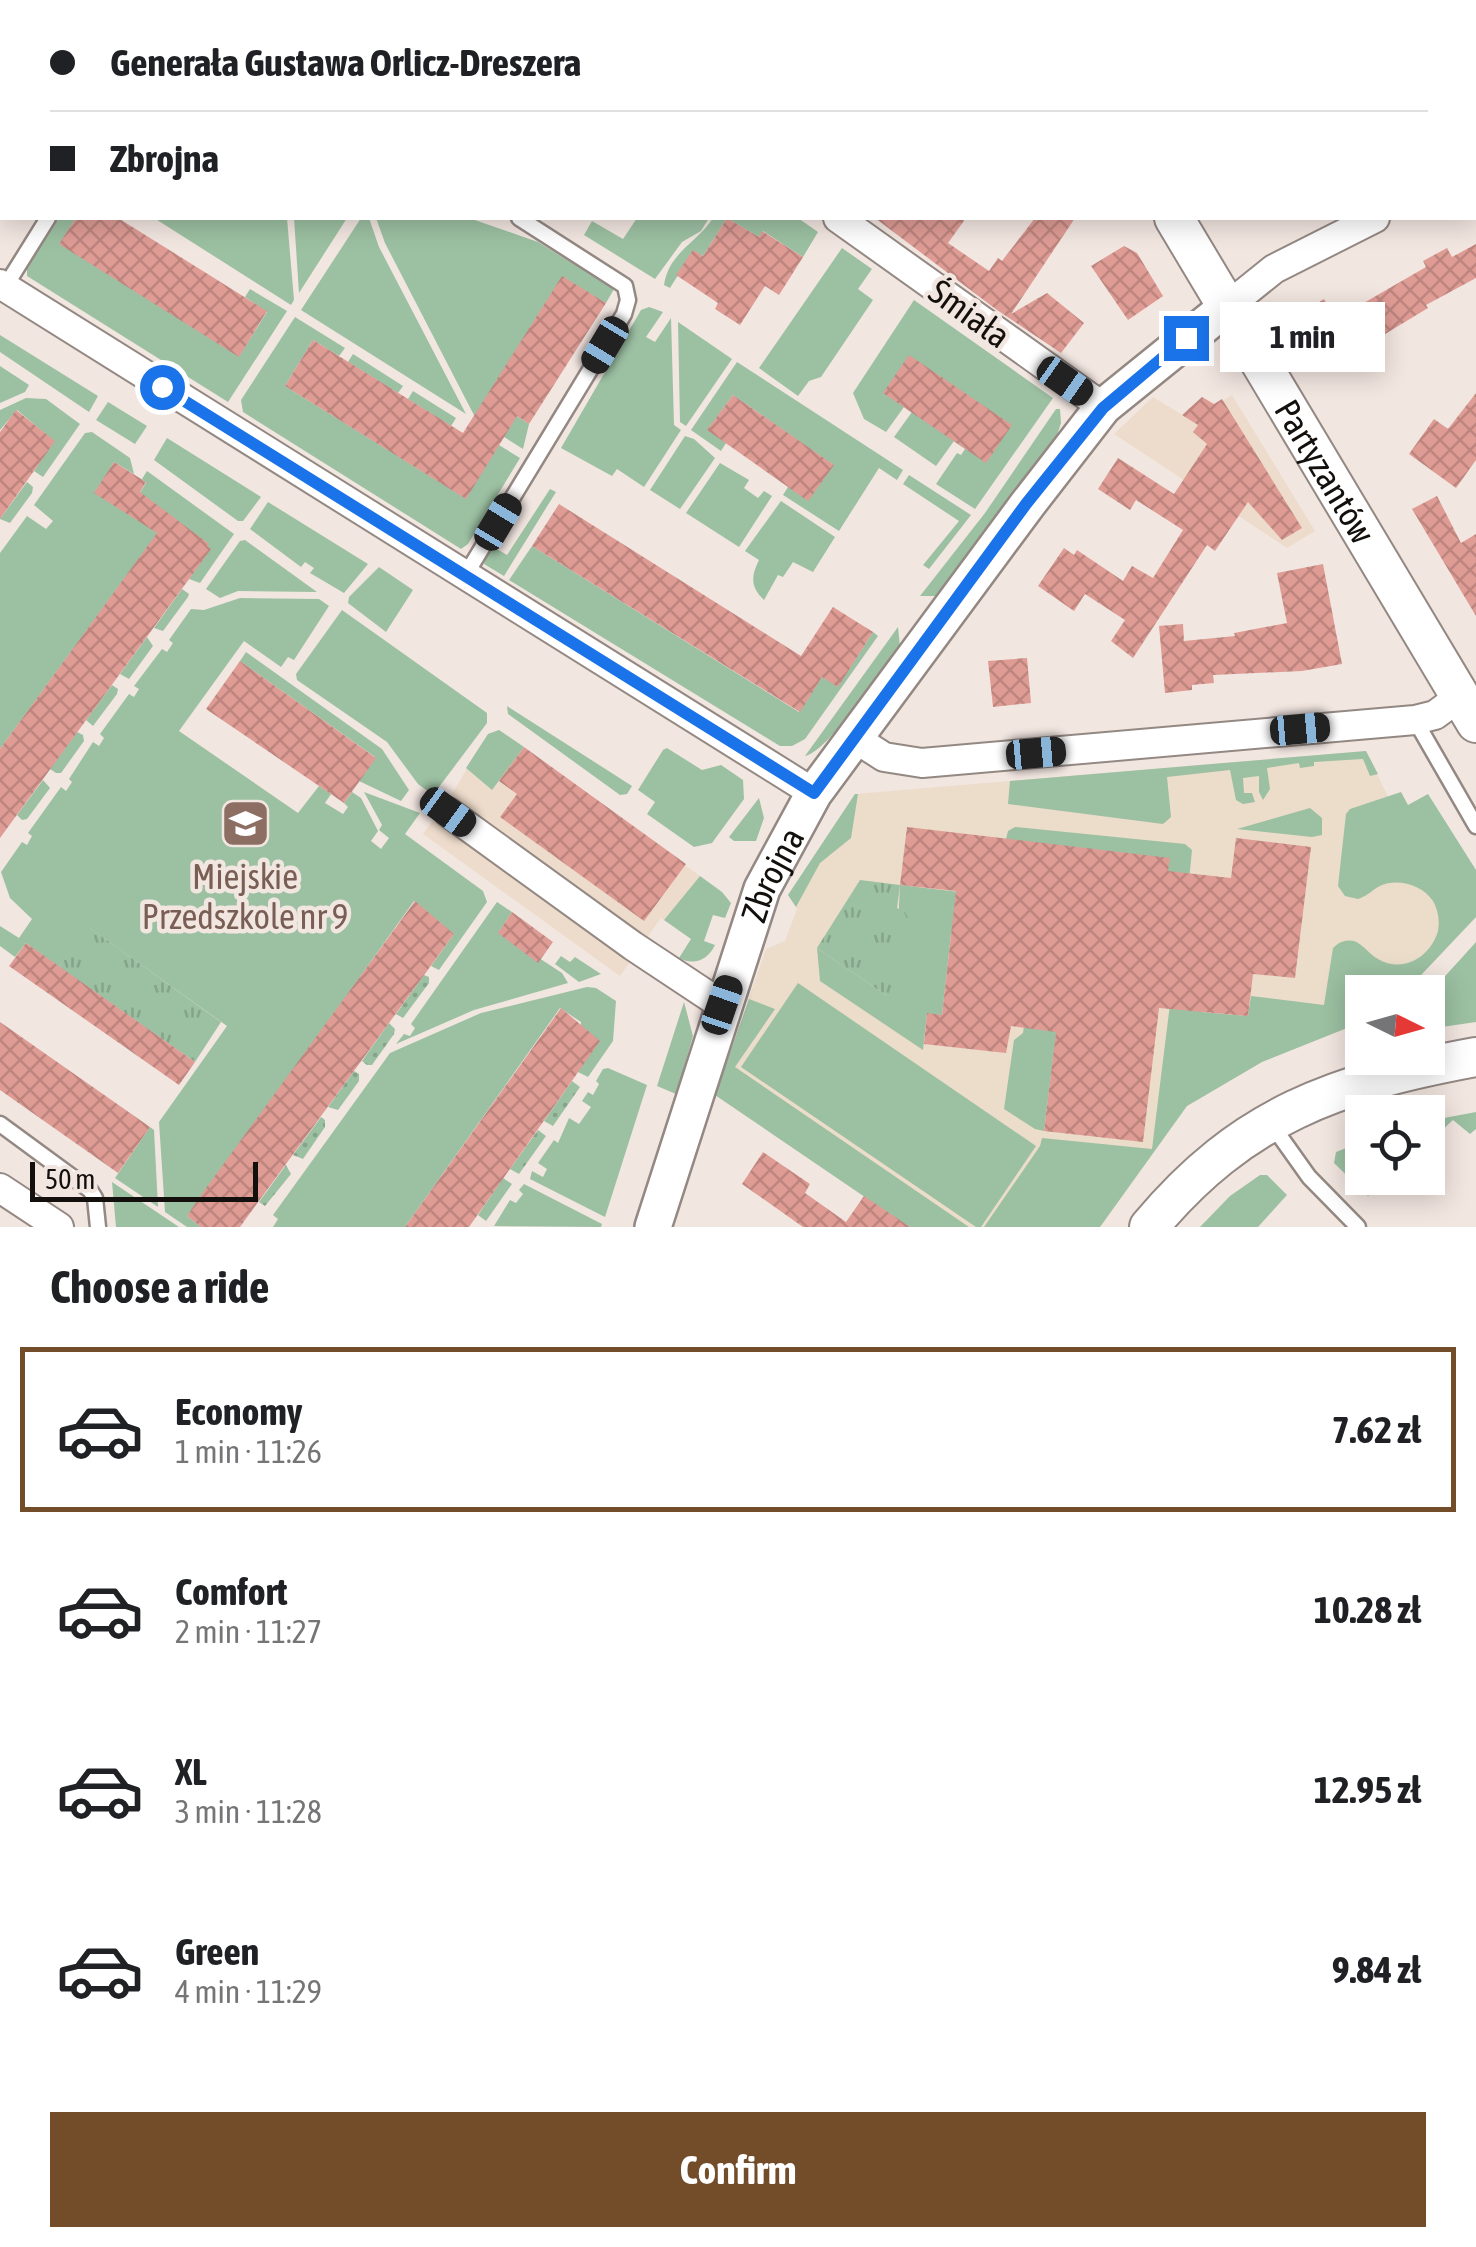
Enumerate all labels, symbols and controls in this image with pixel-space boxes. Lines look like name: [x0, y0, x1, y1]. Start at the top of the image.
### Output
text: Generała Gustawa Orlicz-Dreszera: [110, 41, 581, 84]
text: Zbrojna: [110, 137, 219, 180]
street label: Śmiała: [922, 270, 1018, 356]
callout: 1 min: [1221, 303, 1386, 373]
car: [577, 312, 633, 378]
route end: [1164, 316, 1209, 361]
text: 1 min: [1270, 318, 1335, 355]
car: [1032, 352, 1098, 410]
route start: [140, 365, 185, 410]
street label: Partyzantów: [1267, 392, 1384, 550]
car: [470, 489, 526, 555]
car: [1269, 711, 1331, 747]
car: [1005, 735, 1067, 771]
car: [415, 782, 481, 842]
school or university icon: Miejskie Przedszkole nr 9: [219, 798, 271, 850]
street label: Zbrojna: [733, 820, 812, 927]
place label: Miejskie Przedszkole nr 9: [142, 856, 348, 936]
car: [698, 972, 746, 1038]
north arrow: [1345, 975, 1445, 1075]
map controls: [1345, 975, 1445, 1195]
button: locate: [1345, 1095, 1445, 1195]
scale bar: [30, 1157, 258, 1202]
text: 50 m: [45, 1163, 95, 1195]
text: Choose a ride: [50, 1261, 269, 1313]
icon: car: [55, 1385, 145, 1475]
text: Economy: [175, 1390, 302, 1433]
text: 7.62 zł: [1332, 1408, 1421, 1451]
text: 1 min · 11:26: [175, 1433, 322, 1470]
icon: car: [55, 1565, 145, 1655]
text: Comfort: [175, 1570, 287, 1613]
text: 10.28 zł: [1314, 1588, 1421, 1631]
text: 2 min · 11:27: [175, 1613, 322, 1650]
icon: car: [55, 1745, 145, 1835]
text: XL: [175, 1750, 207, 1793]
text: 12.95 zł: [1314, 1768, 1421, 1811]
text: 3 min · 11:28: [175, 1793, 322, 1830]
icon: car: [55, 1925, 145, 2015]
text: Green: [175, 1930, 259, 1973]
text: 9.84 zł: [1332, 1948, 1421, 1991]
text: 4 min · 11:29: [175, 1973, 322, 2010]
button: Confirm: [50, 2112, 1426, 2227]

